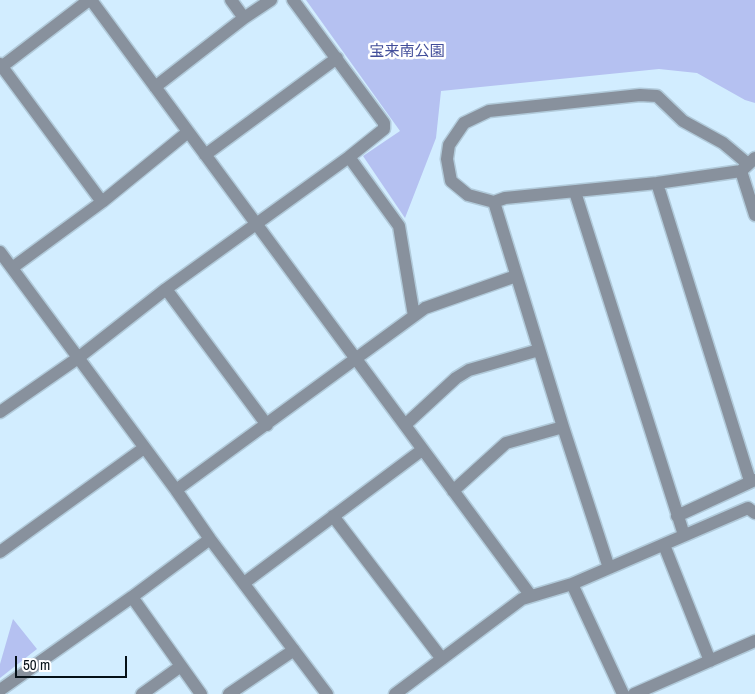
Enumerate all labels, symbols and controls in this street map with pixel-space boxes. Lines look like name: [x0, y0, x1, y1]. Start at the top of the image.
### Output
park label: 宝来南公園: [370, 43, 444, 61]
scale bar: [18, 646, 130, 678]
text: 50 m: [23, 654, 50, 675]

